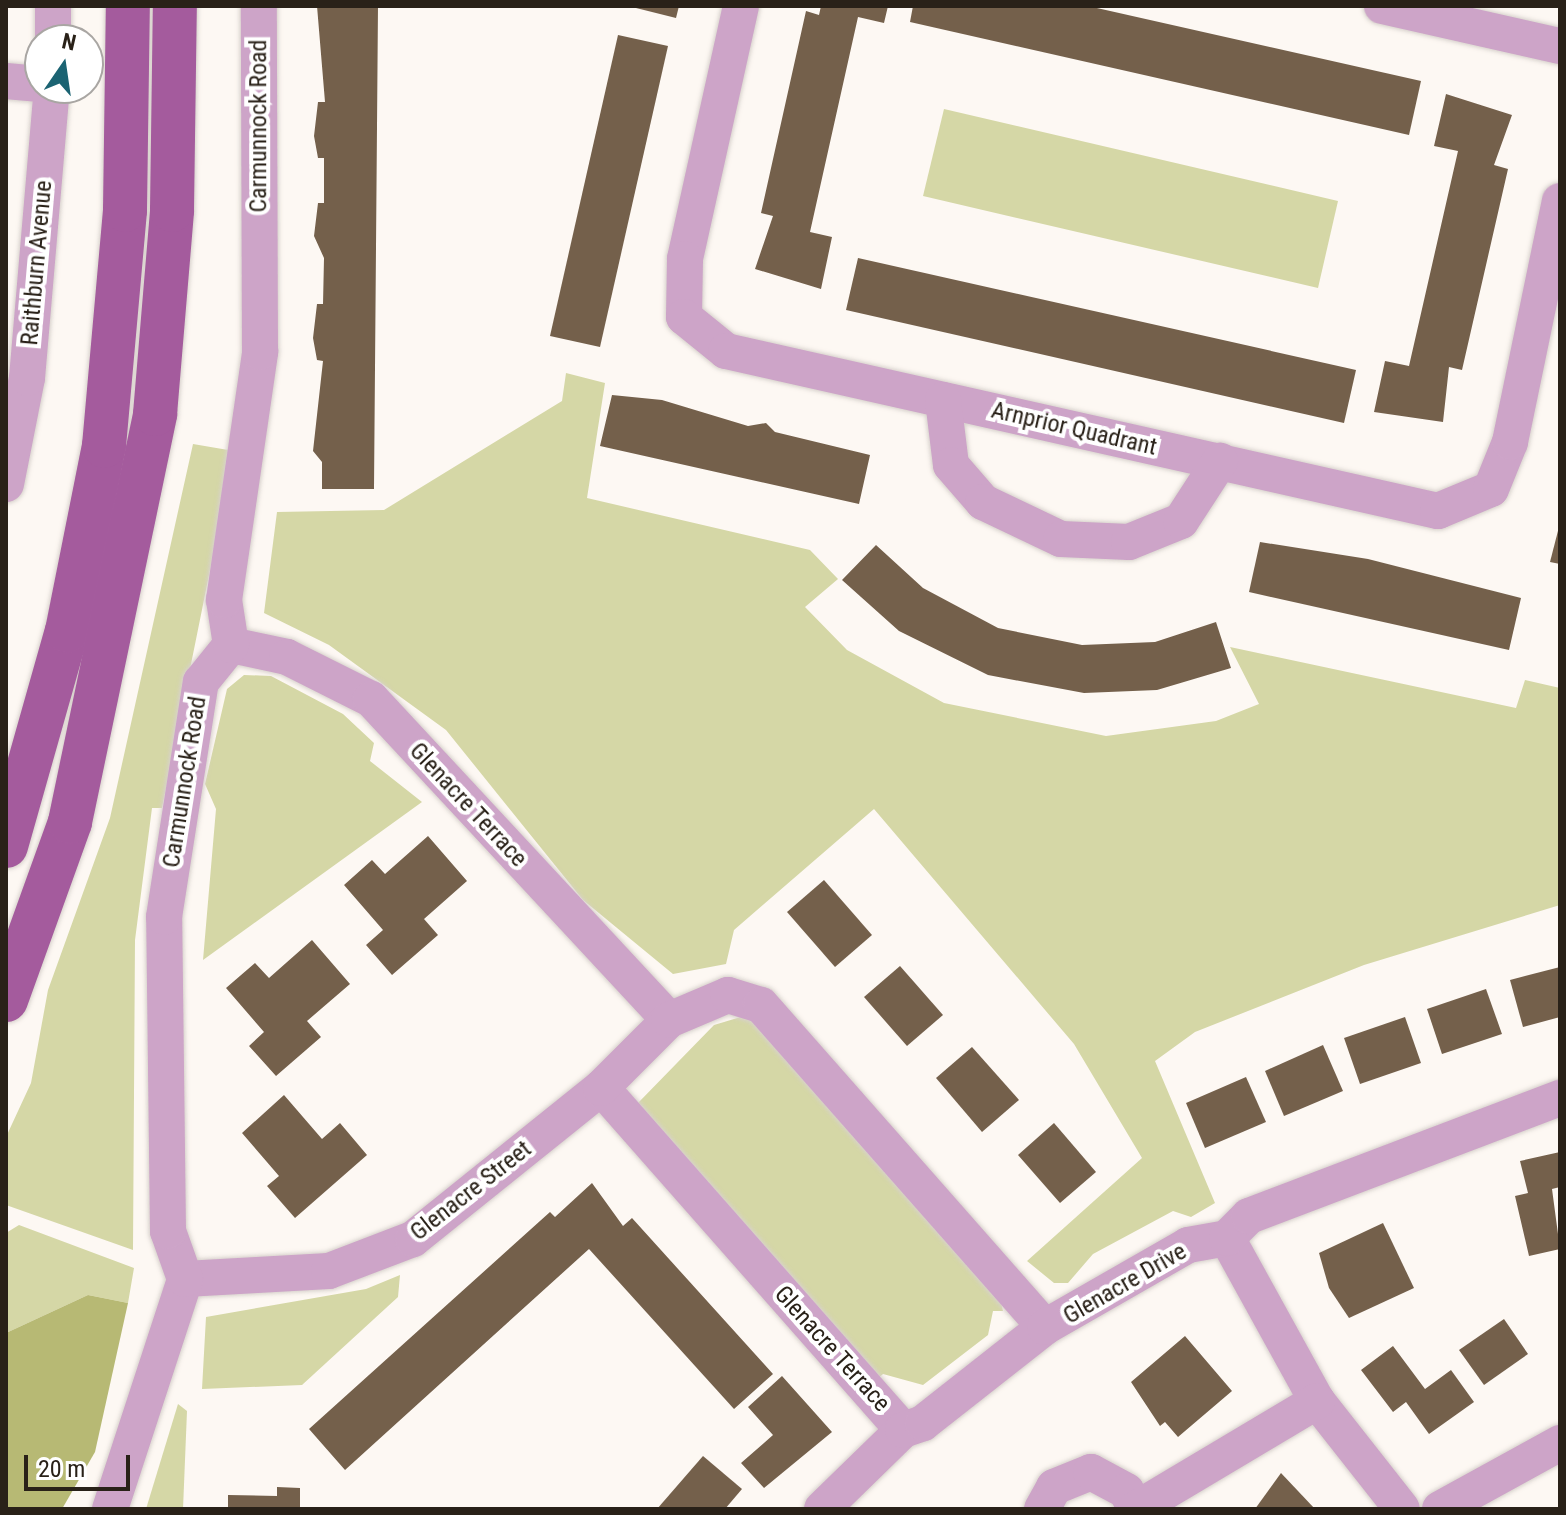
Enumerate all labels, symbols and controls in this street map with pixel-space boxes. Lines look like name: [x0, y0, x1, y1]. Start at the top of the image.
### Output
north arrow: [24, 24, 104, 104]
text: N: [60, 28, 78, 56]
street label: Carmunnock Road: [245, 40, 273, 212]
street label: Raithburn Avenue: [15, 179, 59, 347]
street label: Arnprior Quadrant: [989, 396, 1159, 462]
street label: Carmunnock Road: [157, 694, 213, 870]
street label: Glenacre Terrace: [403, 737, 533, 873]
street label: Glenacre Street: [405, 1135, 537, 1247]
street label: Glenacre Drive: [1059, 1237, 1191, 1331]
street label: Glenacre Terrace: [768, 1280, 896, 1418]
scale bar: [28, 1439, 134, 1489]
text: 20 m: [38, 1455, 85, 1483]

